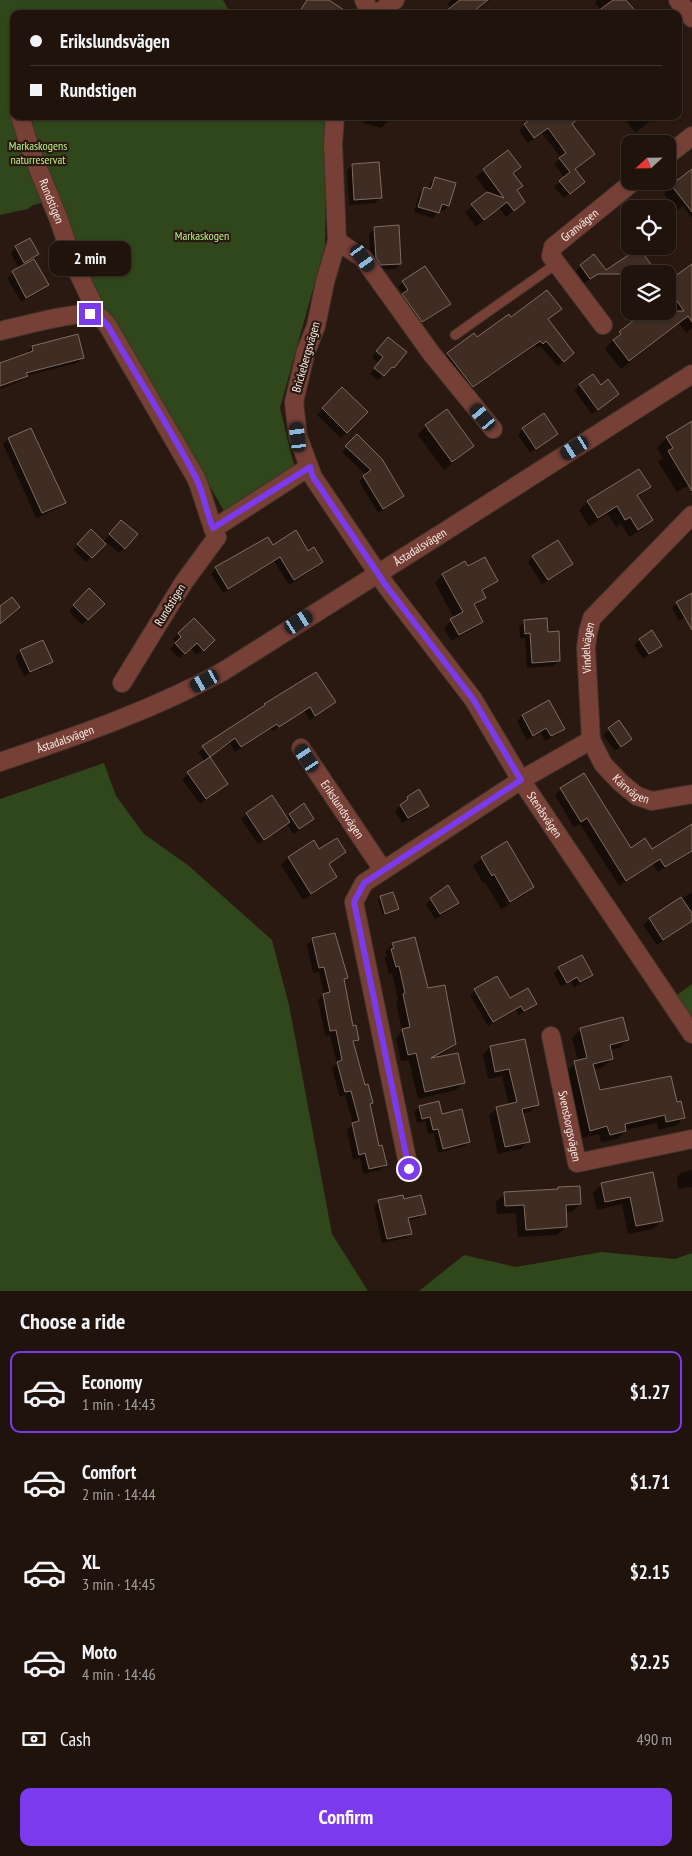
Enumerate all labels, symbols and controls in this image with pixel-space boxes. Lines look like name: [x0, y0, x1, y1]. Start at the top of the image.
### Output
text: Erikslundsvägen: [60, 29, 170, 53]
text: Rundstigen: [60, 78, 137, 102]
north arrow: [621, 135, 676, 190]
map controls: [621, 135, 676, 320]
park label: Markaskogens naturreservat: [9, 138, 67, 167]
street label: Rundstigen: [36, 177, 68, 225]
button: locate: [621, 200, 676, 255]
street label: Granvägen: [557, 205, 601, 245]
park label: Markaskogen: [175, 228, 229, 243]
car: [348, 241, 377, 275]
callout: 2 min: [49, 242, 131, 276]
text: 2 min: [74, 248, 106, 268]
button: layers: [621, 265, 676, 320]
route end: [79, 303, 101, 325]
street label: Brickebergsvägen: [288, 320, 323, 394]
car: [467, 401, 498, 433]
car: [288, 421, 307, 453]
car: [558, 434, 591, 462]
street label: Åstadalsvägen: [391, 524, 449, 569]
street label: Rundstigen: [151, 581, 188, 629]
car: [282, 608, 315, 636]
street label: Vindelvägen: [578, 620, 597, 675]
car: [188, 667, 221, 695]
street label: Åstadalsvägen: [34, 722, 96, 756]
car: [292, 741, 321, 775]
street label: Kärrvägen: [610, 771, 651, 807]
street label: Erikslundsvägen: [318, 777, 368, 841]
street label: Stenåsvägen: [524, 789, 566, 840]
street label: Svensborgsvägen: [555, 1089, 585, 1163]
route start: [398, 1158, 420, 1180]
text: Choose a ride: [20, 1307, 125, 1335]
icon: car: [22, 1370, 67, 1415]
text: Economy: [82, 1370, 142, 1394]
text: $1.27: [630, 1380, 670, 1404]
text: 1 min · 14:43: [82, 1394, 156, 1414]
icon: car: [22, 1460, 67, 1505]
text: Comfort: [82, 1460, 136, 1484]
text: $1.71: [630, 1470, 670, 1494]
text: 2 min · 14:44: [82, 1484, 156, 1504]
icon: car: [22, 1550, 67, 1595]
text: XL: [82, 1550, 100, 1574]
text: $2.15: [630, 1560, 670, 1584]
text: 3 min · 14:45: [82, 1574, 156, 1594]
icon: car: [22, 1640, 67, 1685]
text: Moto: [82, 1640, 117, 1664]
text: $2.25: [630, 1650, 670, 1674]
text: 4 min · 14:46: [82, 1664, 156, 1684]
icon: cash: [20, 1725, 48, 1753]
text: Cash: [60, 1727, 91, 1751]
text: 490 m: [637, 1729, 672, 1749]
button: Confirm: [20, 1788, 672, 1846]

